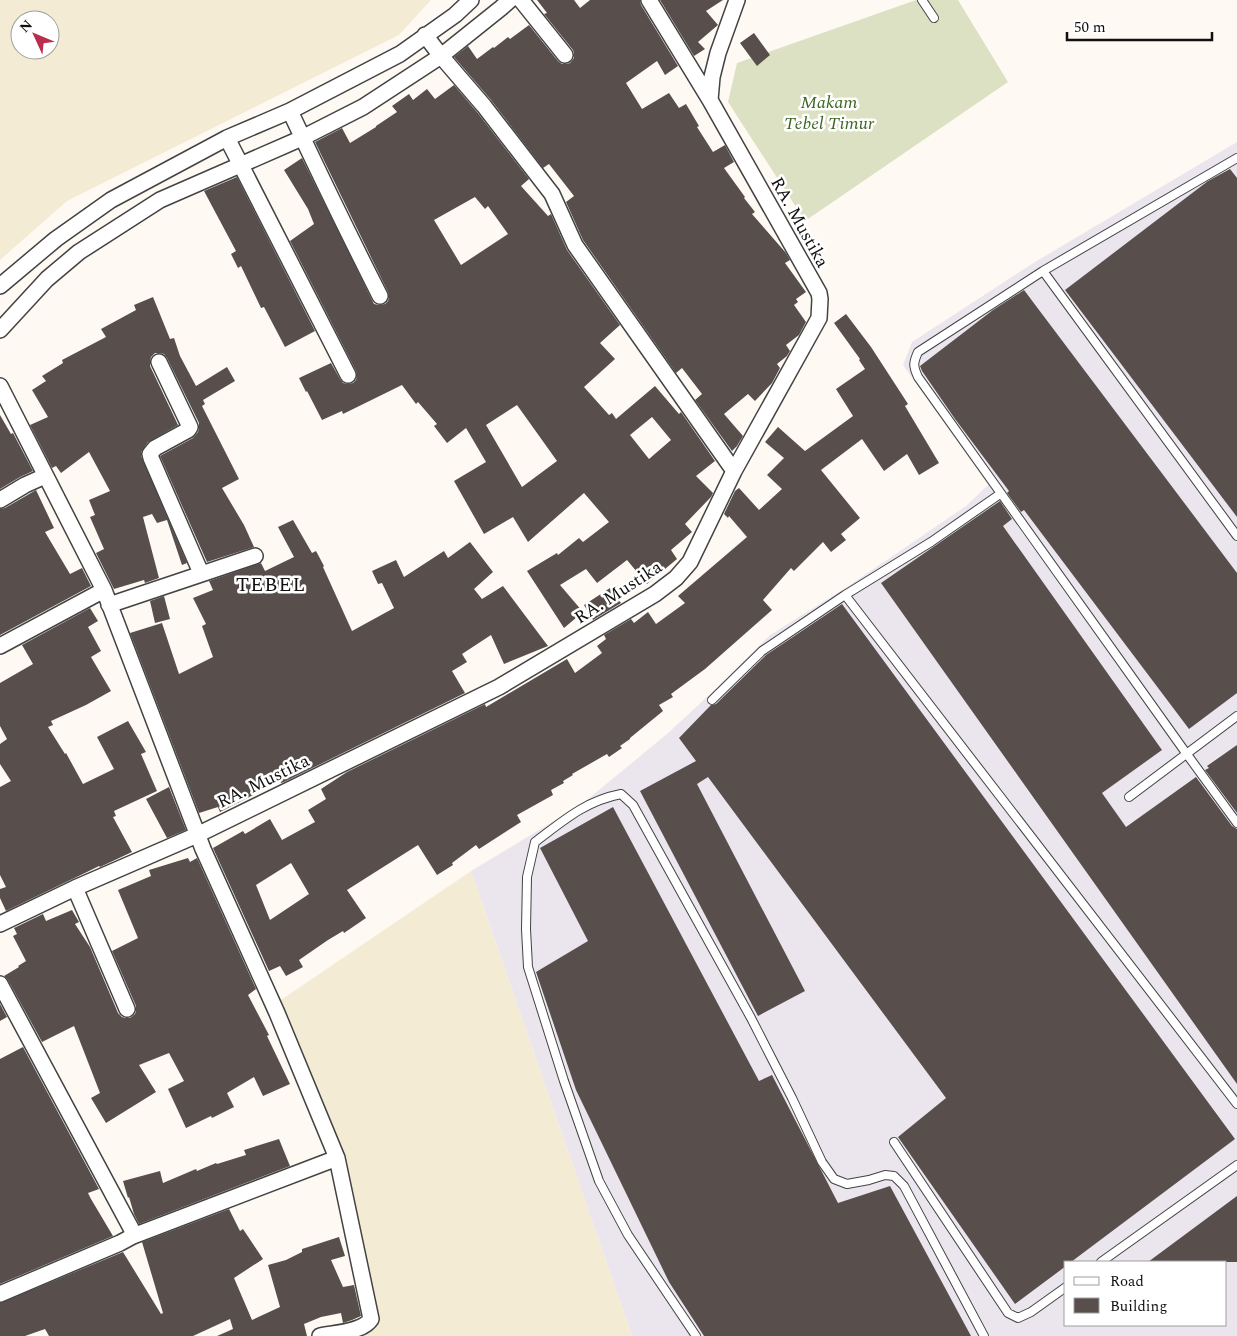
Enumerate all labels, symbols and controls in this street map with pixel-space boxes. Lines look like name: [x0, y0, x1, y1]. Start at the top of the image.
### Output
north arrow: [10, 10, 60, 60]
scale bar: [1067, 10, 1212, 42]
text: N: [14, 15, 38, 38]
text: 50 m: [1074, 16, 1106, 39]
park label: Makam Tebel Timur: [784, 89, 875, 137]
street label: RA. Mustika: [764, 172, 836, 273]
street label: RA. Mustika: [569, 554, 668, 631]
district label: TEBEL: [236, 570, 306, 600]
street label: RA. Mustika: [212, 747, 314, 815]
legend: [1064, 1261, 1227, 1326]
text: Road: [1110, 1270, 1144, 1293]
text: Building: [1110, 1295, 1167, 1318]

